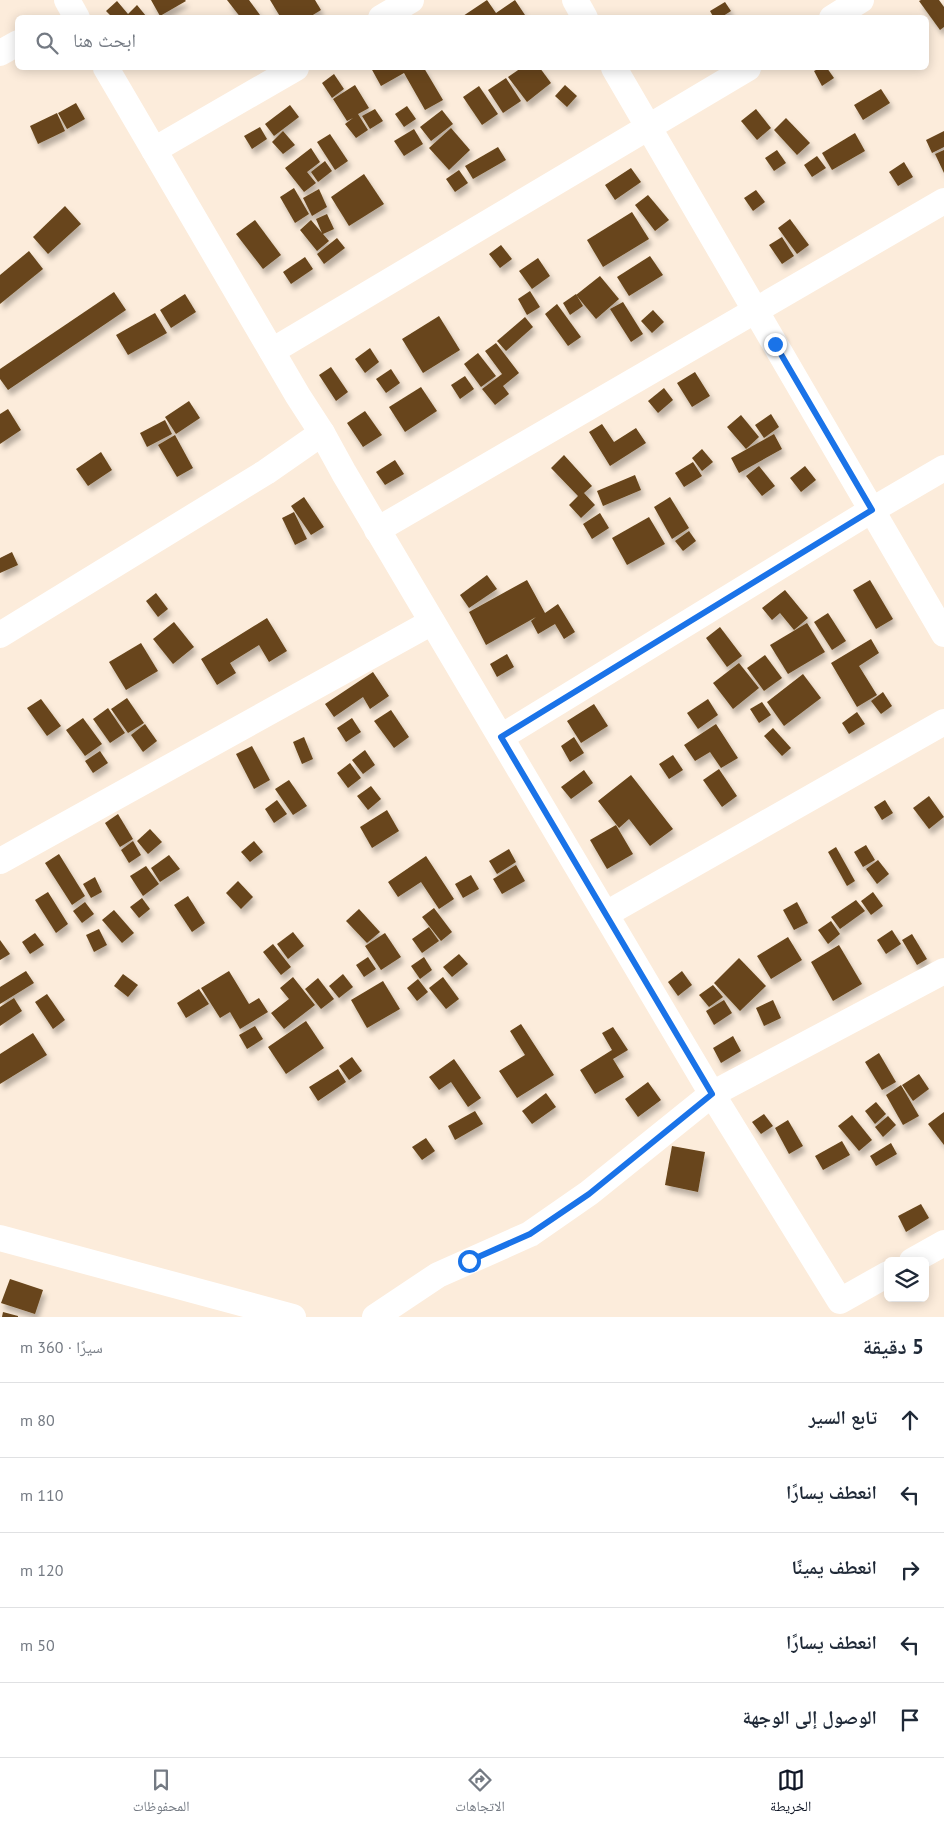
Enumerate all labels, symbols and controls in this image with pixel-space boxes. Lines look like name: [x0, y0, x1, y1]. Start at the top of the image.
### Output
search box: [15, 15, 929, 70]
text: ابحث هنا: [73, 28, 136, 52]
icon: search: [33, 29, 61, 57]
route end: [764, 333, 787, 356]
route start: [458, 1250, 481, 1273]
map controls: [884, 1257, 929, 1302]
button: layers: [884, 1257, 929, 1302]
text: 5 دقيقة: [863, 1333, 924, 1360]
text: سيرًا · 360 m: [20, 1337, 103, 1357]
text: تابع السير: [809, 1405, 877, 1429]
icon: ahead: [896, 1406, 924, 1434]
text: 80 m: [20, 1410, 55, 1430]
text: انعطف يسارًا: [786, 1480, 877, 1504]
icon: left: [896, 1481, 924, 1509]
text: 110 m: [20, 1485, 63, 1505]
text: انعطف يمينًا: [792, 1555, 877, 1579]
icon: right: [896, 1556, 924, 1584]
text: 120 m: [20, 1560, 63, 1580]
text: انعطف يسارًا: [786, 1630, 877, 1654]
icon: left: [896, 1631, 924, 1659]
text: 50 m: [20, 1635, 55, 1655]
text: الوصول إلى الوجهة: [742, 1705, 877, 1729]
icon: arrive: [896, 1706, 924, 1734]
tab: المحفوظات: [133, 1766, 190, 1820]
tab: الاتجاهات: [455, 1766, 505, 1820]
tab: الخريطة: [770, 1766, 811, 1820]

